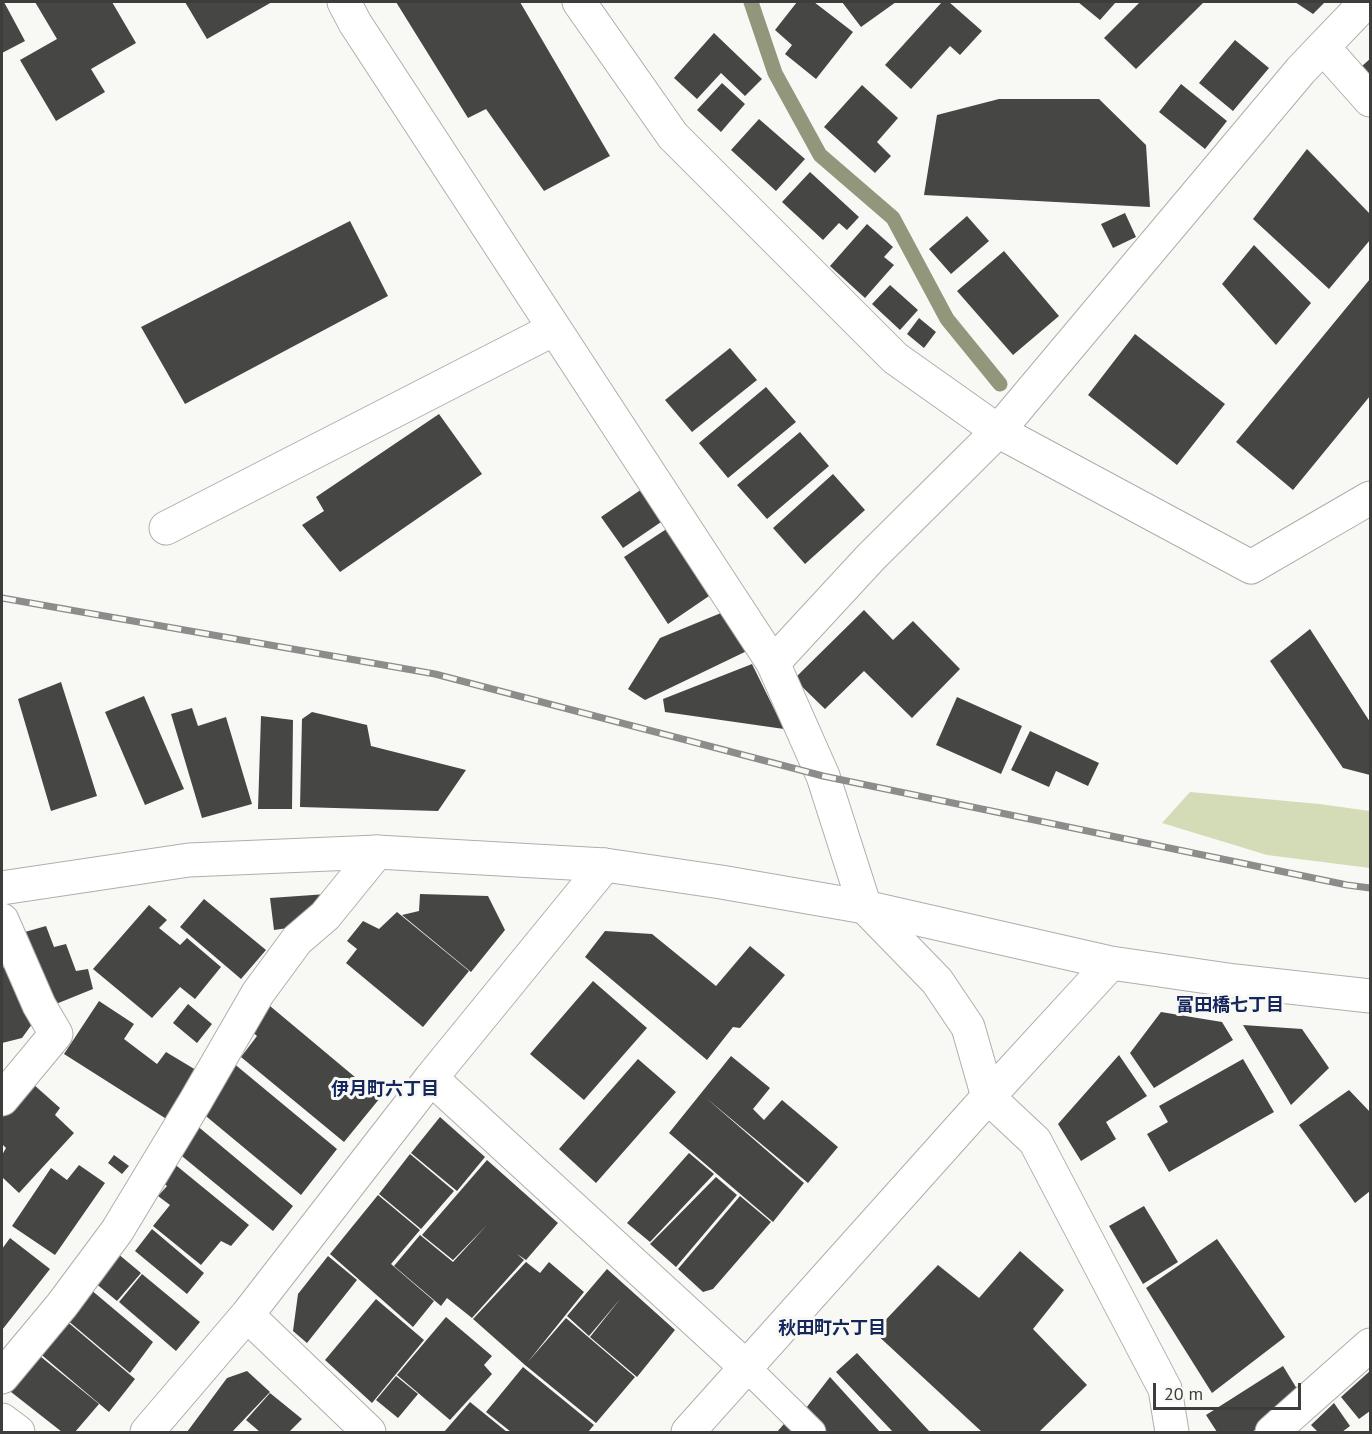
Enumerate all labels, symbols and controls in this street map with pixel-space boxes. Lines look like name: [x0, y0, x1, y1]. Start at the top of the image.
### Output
district label: 富田橋七丁目: [1176, 995, 1284, 1017]
district label: 伊月町六丁目: [331, 1079, 439, 1101]
district label: 秋田町六丁目: [778, 1318, 886, 1340]
scale bar: [1156, 1371, 1304, 1409]
text: 20 m: [1164, 1382, 1203, 1405]

